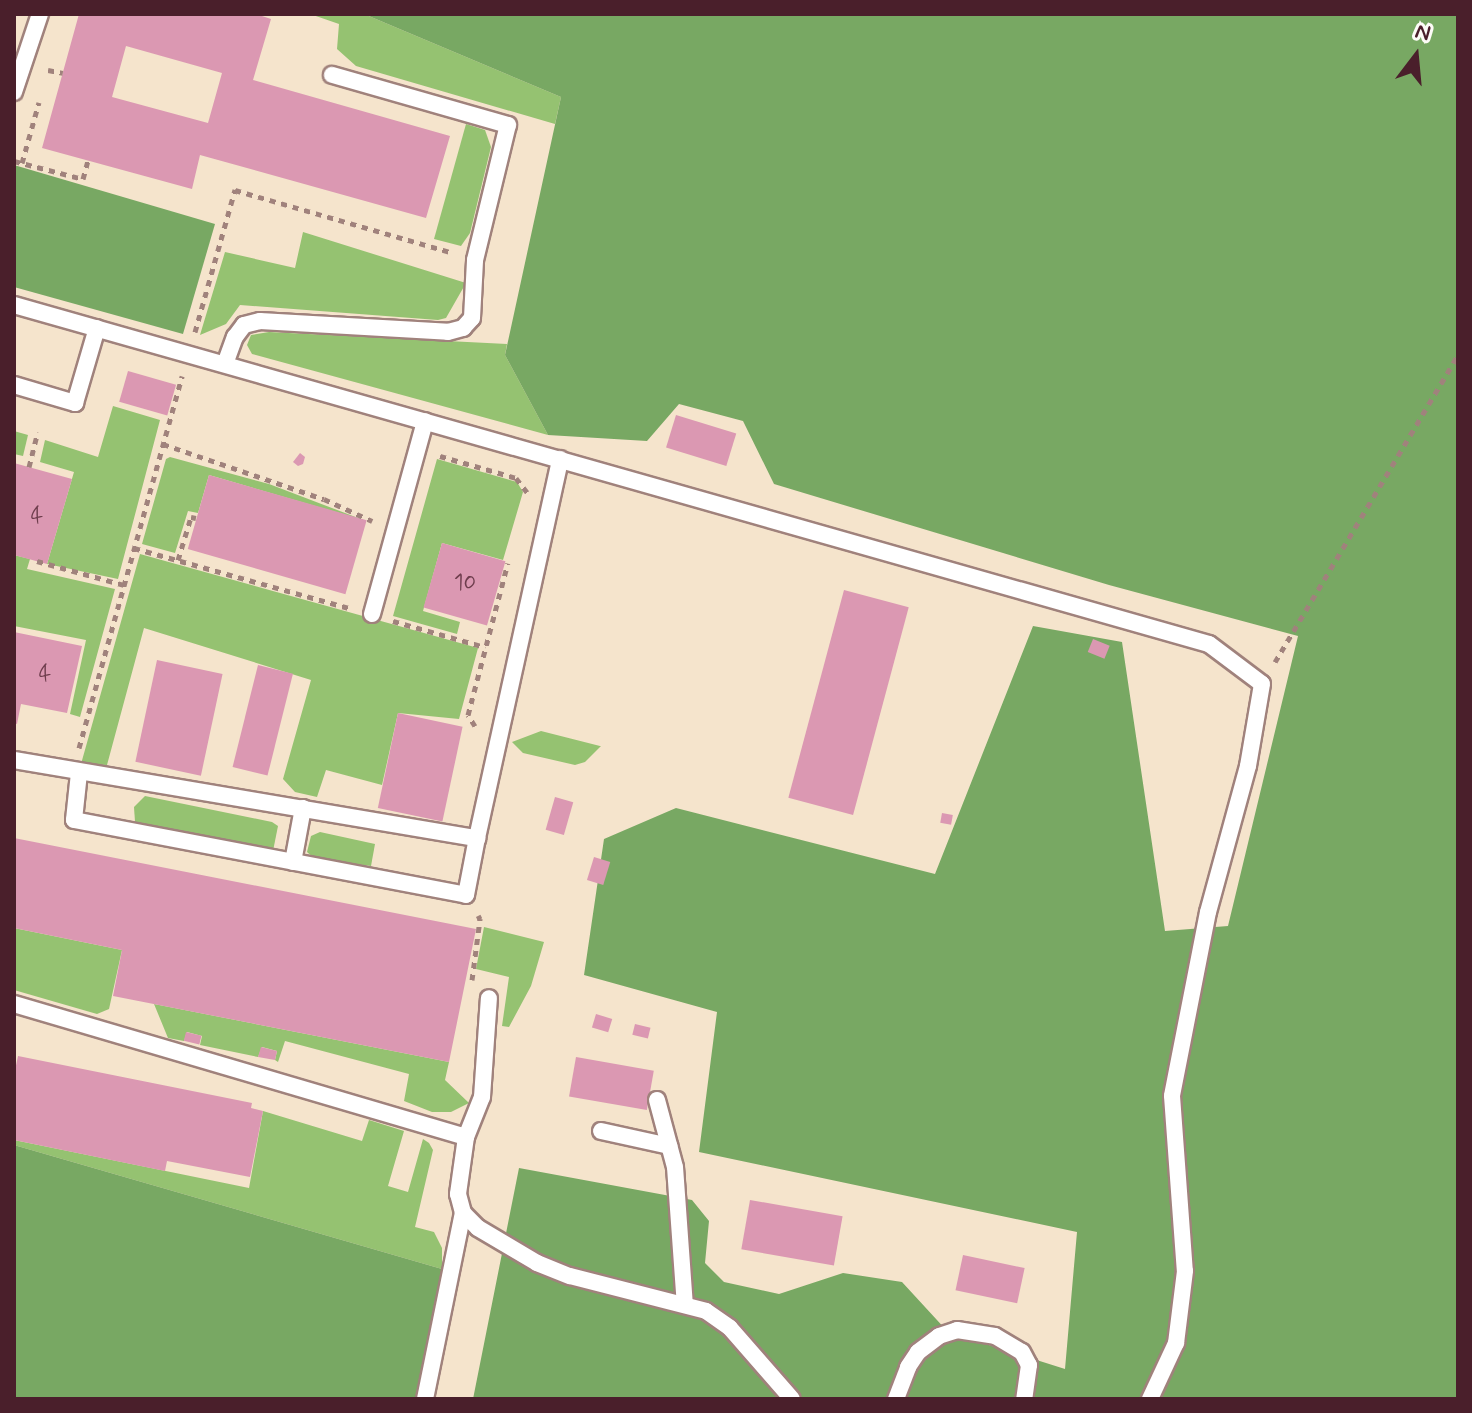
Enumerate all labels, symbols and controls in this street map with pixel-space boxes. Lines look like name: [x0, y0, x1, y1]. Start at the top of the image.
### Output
north arrow: [1376, 16, 1456, 96]
text: N: [1412, 17, 1434, 48]
house number: 4: [31, 504, 43, 530]
house number: 10: [454, 571, 476, 597]
house number: 4: [39, 662, 51, 688]

